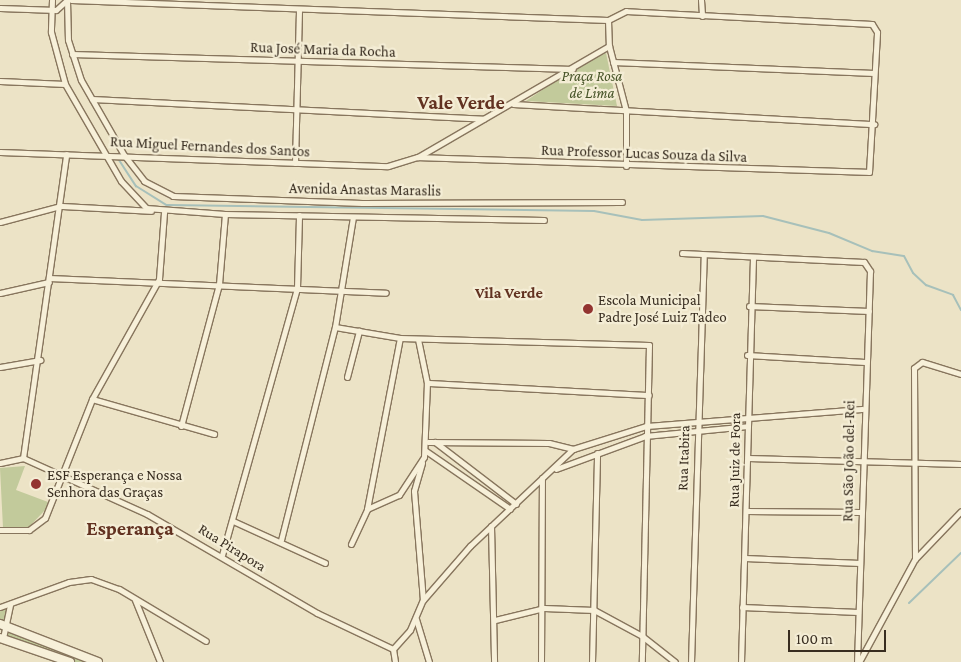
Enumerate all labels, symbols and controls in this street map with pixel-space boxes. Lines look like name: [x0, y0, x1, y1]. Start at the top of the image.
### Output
street label: Rua José Maria da Rocha: [250, 38, 396, 62]
park label: Praça Rosa de Lima: [562, 67, 622, 102]
district label: Vale Verde: [417, 90, 505, 114]
street label: Rua Miguel Fernandes dos Santos: [110, 133, 310, 161]
street label: Rua Professor Lucas Souza da Silva: [541, 141, 747, 167]
street label: Avenida Anastas Maraslis: [289, 180, 441, 200]
district label: Vila Verde: [475, 283, 543, 303]
place label: Escola Municipal Padre José Luiz Tadeo: [598, 291, 727, 326]
marker: Escola Municipal Padre José Luiz Tadeo: [582, 303, 594, 315]
street label: Rua São João del-Rei: [839, 400, 859, 522]
street label: Rua Juiz de Fora: [725, 412, 745, 508]
street label: Rua Itabira: [674, 425, 694, 491]
place label: ESF Esperança e Nossa Senhora das Graças: [47, 466, 182, 501]
marker: ESF Esperança e Nossa Senhora das Graças: [29, 477, 43, 491]
district label: Esperança: [86, 516, 174, 540]
street label: Rua Pirapora: [195, 520, 269, 576]
scale bar: [791, 620, 888, 652]
text: 100 m: [796, 631, 833, 647]

